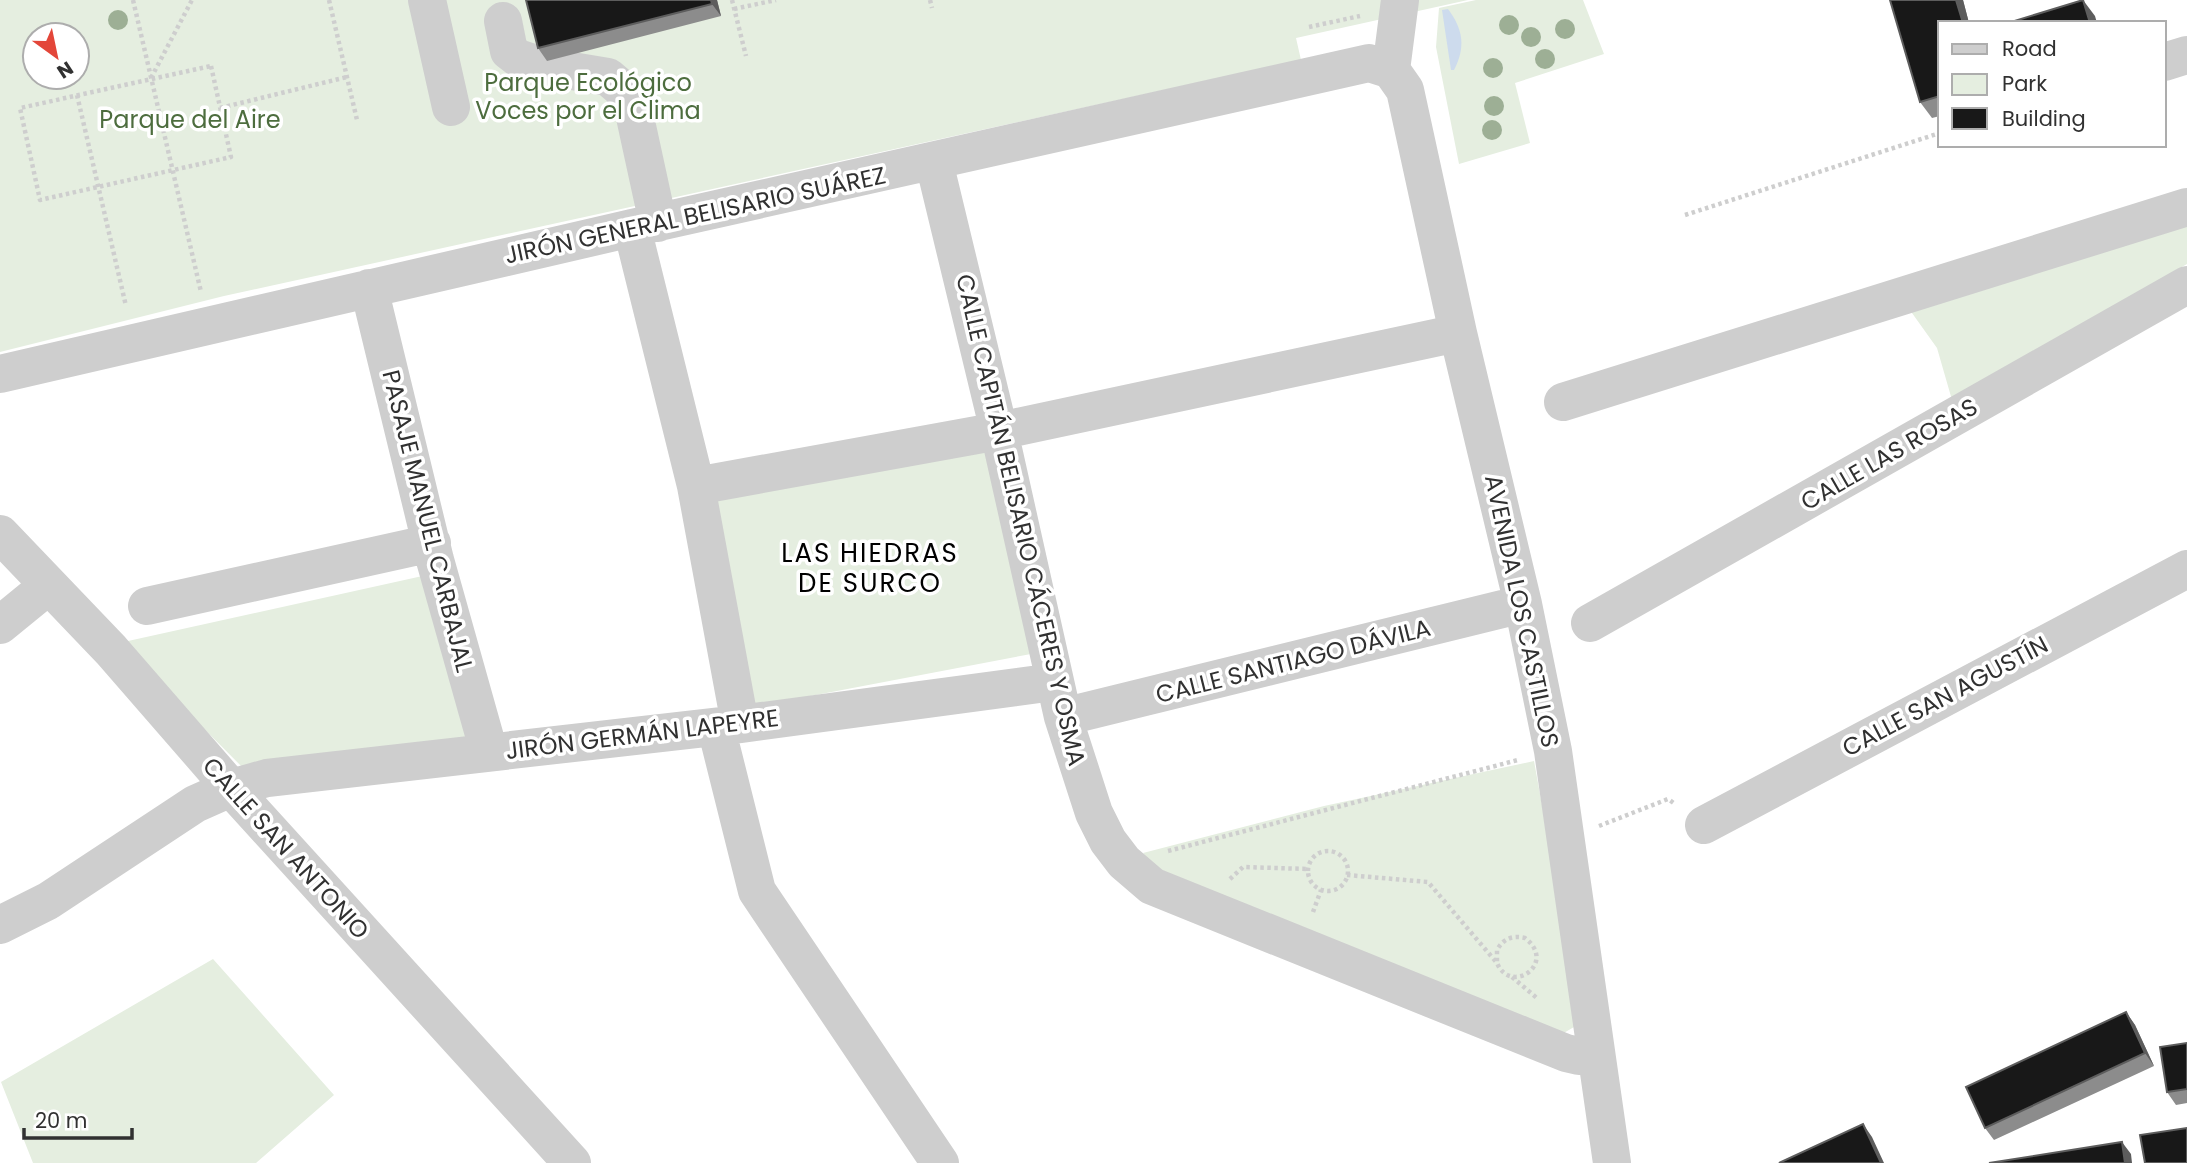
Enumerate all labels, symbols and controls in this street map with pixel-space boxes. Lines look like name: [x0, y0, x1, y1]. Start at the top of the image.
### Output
north arrow: [21, 21, 91, 91]
legend: [1938, 21, 2166, 147]
text: Road: [2002, 34, 2057, 63]
text: N: [52, 55, 78, 85]
park label: Parque Ecológico Voces por el Clima: [475, 66, 701, 127]
text: Park: [2002, 69, 2047, 98]
park label: Parque del Aire: [99, 103, 281, 136]
text: Building: [2002, 104, 2086, 133]
street label: JIRÓN GENERAL BELISARIO SUÁREZ: [501, 158, 889, 272]
street label: CALLE CAPITÁN BELISARIO CÁCERES Y OSMA: [948, 271, 1094, 769]
street label: PASAJE MANUEL CARBAJAL: [374, 366, 482, 676]
street label: CALLE LAS ROSAS: [1795, 390, 1983, 518]
street label: AVENIDA LOS CASTILLOS: [1477, 472, 1567, 750]
district label: LAS HIEDRAS DE SURCO: [781, 535, 959, 601]
street label: CALLE SANTIAGO DÁVILA: [1152, 611, 1434, 711]
street label: CALLE SAN AGUSTÍN: [1836, 628, 2054, 764]
street label: JIRÓN GERMÁN LAPEYRE: [504, 701, 780, 767]
street label: CALLE SAN ANTONIO: [195, 750, 377, 946]
scale bar: [24, 1096, 133, 1140]
text: 20 m: [35, 1106, 88, 1135]

